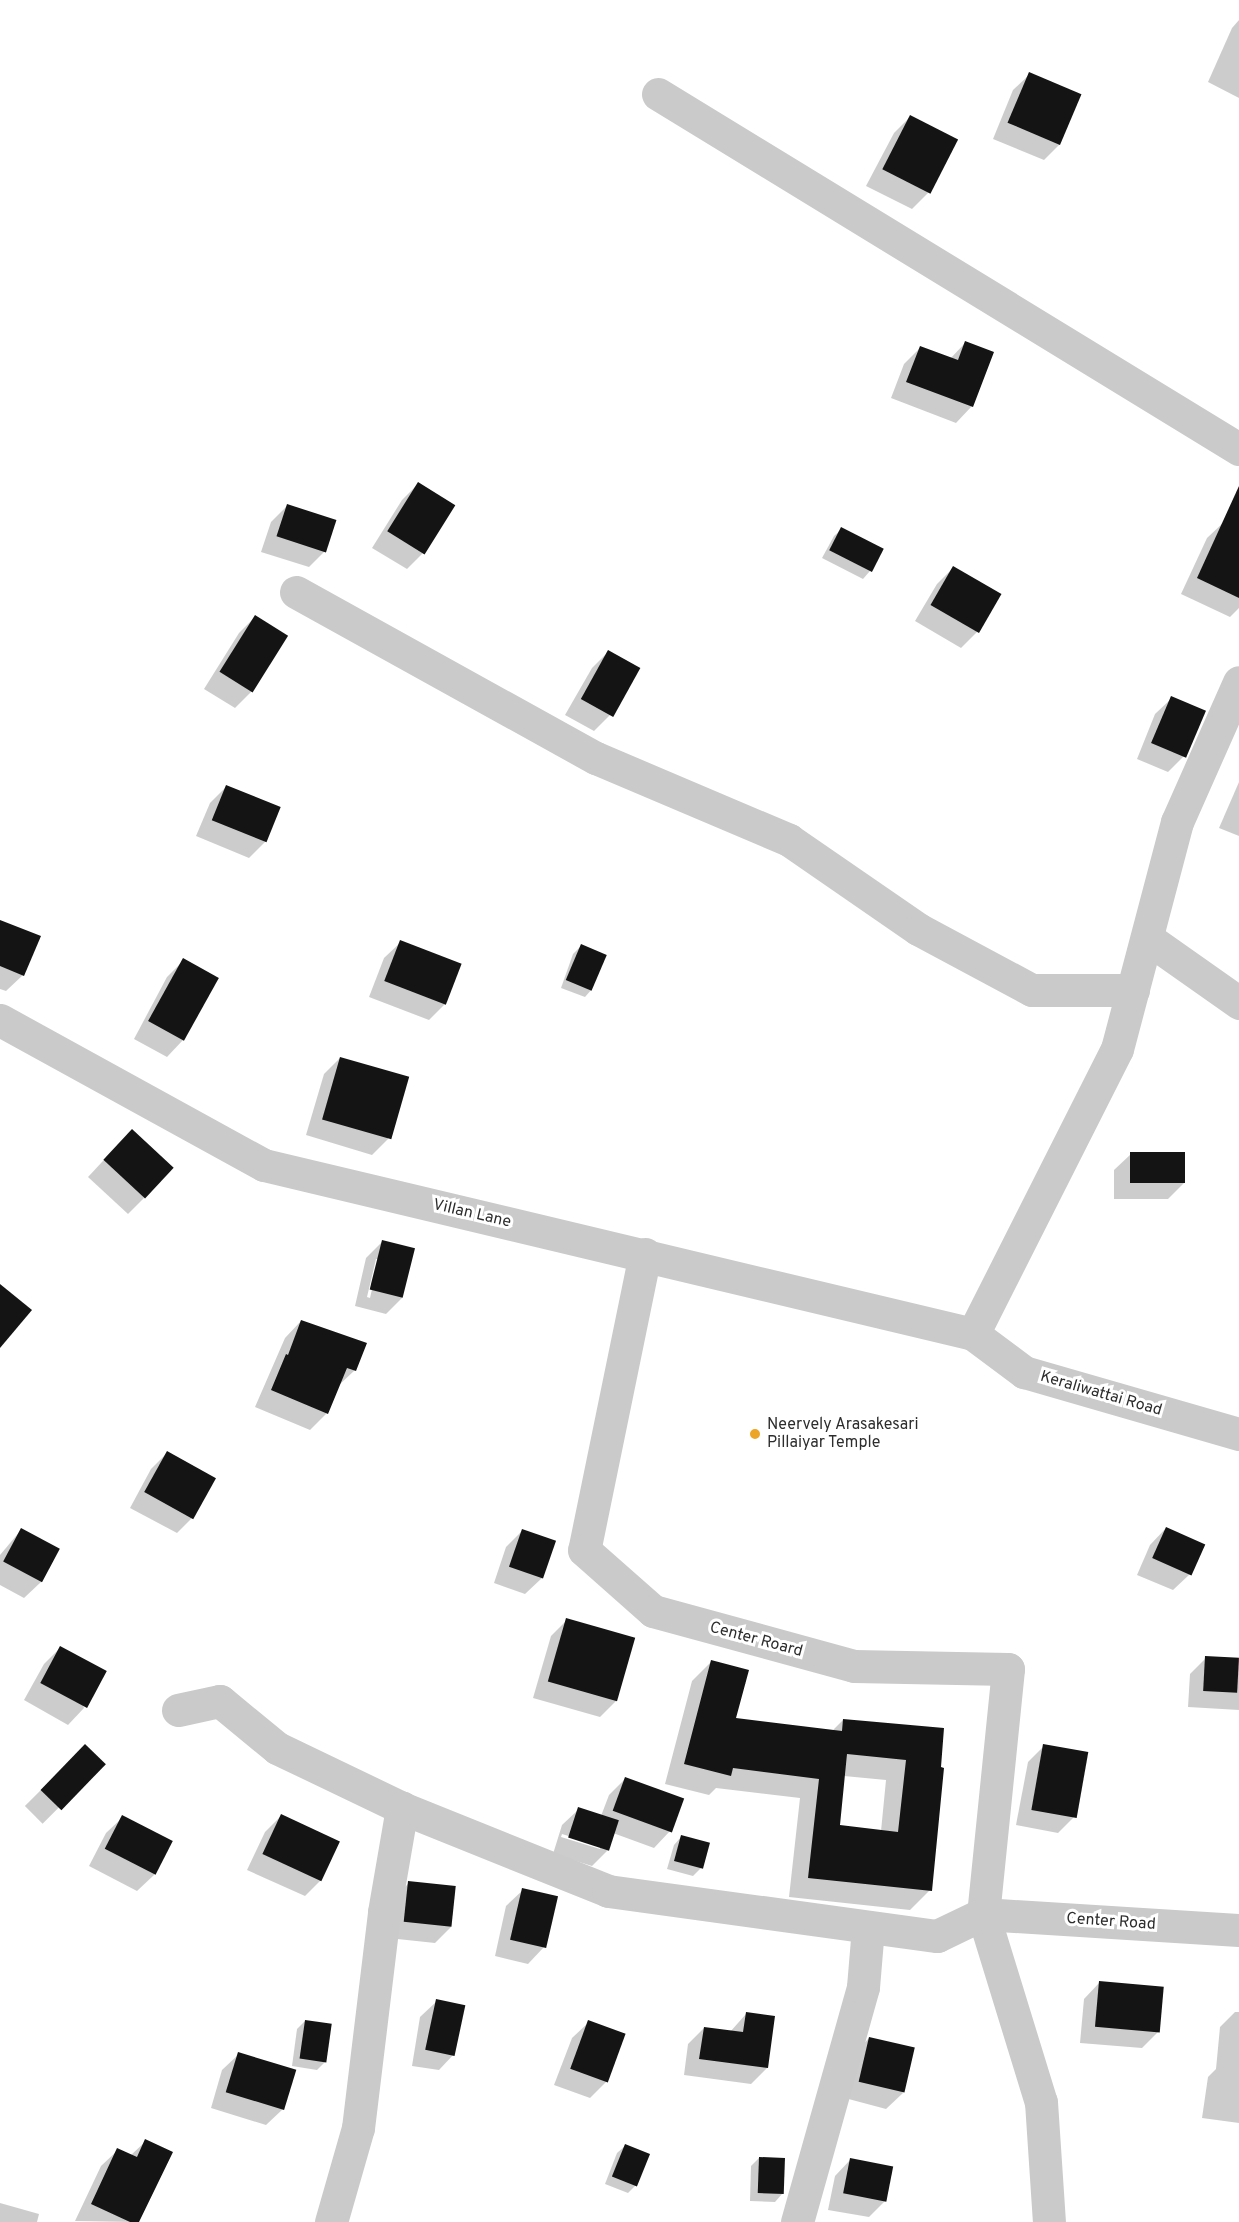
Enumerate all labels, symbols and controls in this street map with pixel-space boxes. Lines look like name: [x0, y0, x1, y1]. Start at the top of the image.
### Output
street label: Villan Lane: [431, 1196, 513, 1232]
street label: Keraliwattai Road: [1038, 1367, 1164, 1421]
place label: Neervely Arasakesari Pillaiyar Temple: [767, 1415, 919, 1453]
marker: Neervely Arasakesari Pillaiyar Temple: [748, 1427, 762, 1441]
street label: Center Roard: [707, 1618, 805, 1662]
street label: Center Road: [1066, 1909, 1156, 1935]

